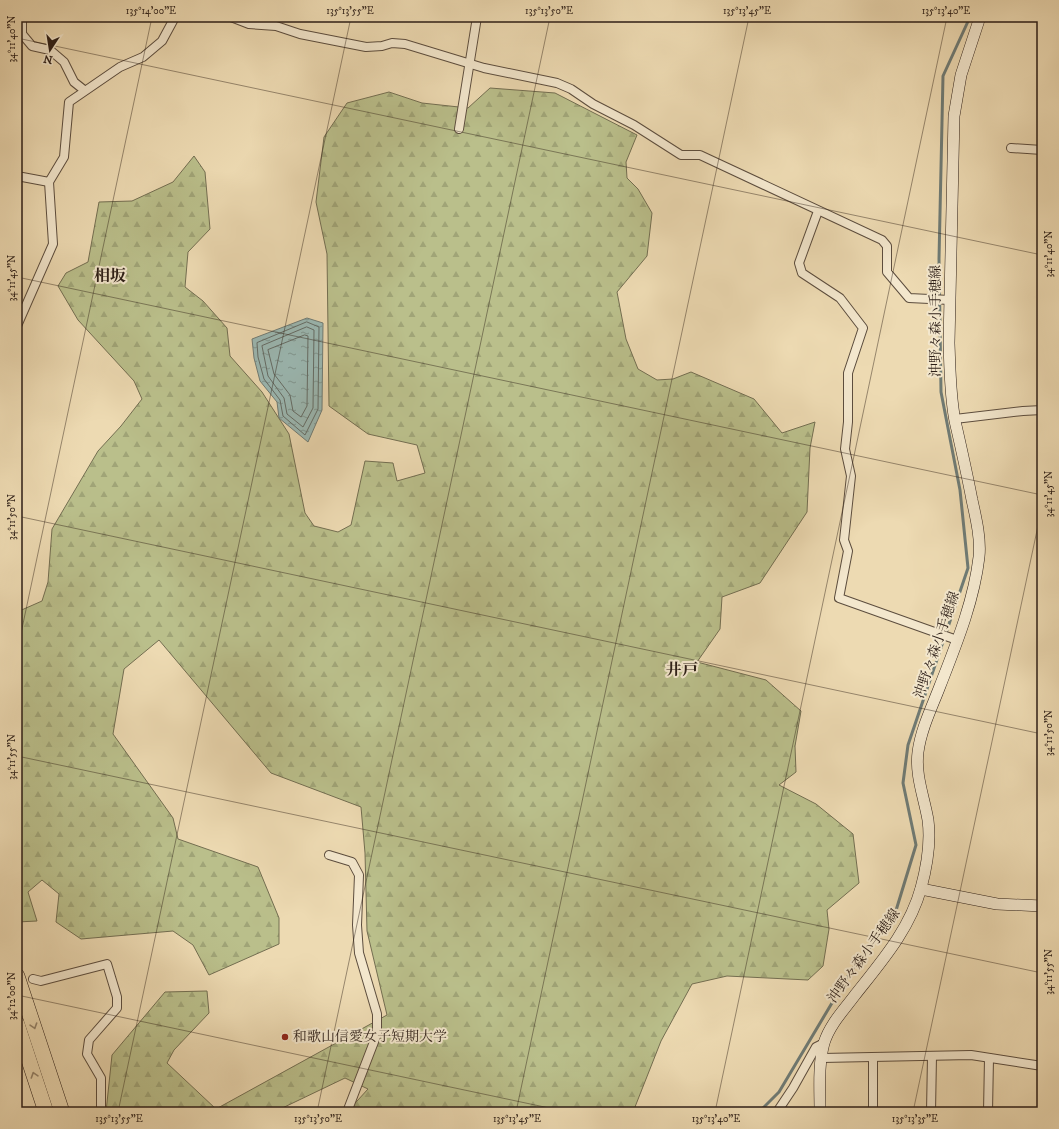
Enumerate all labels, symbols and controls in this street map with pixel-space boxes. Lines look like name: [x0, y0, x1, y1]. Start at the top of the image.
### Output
text: 135°14'00"E: [126, 5, 176, 17]
text: 135°13'55"E: [326, 5, 374, 17]
text: 135°13'50"E: [525, 5, 573, 17]
text: 135°13'45"E: [723, 5, 771, 17]
text: 135°13'40"E: [922, 5, 970, 17]
text: 34°11'40"N: [6, 16, 18, 62]
north arrow: [30, 30, 70, 70]
text: N: [42, 51, 54, 67]
text: 34°11'40"N: [1043, 231, 1055, 277]
text: 34°11'45"N: [6, 255, 18, 301]
street label: 沖野々森小手穂線: [927, 265, 945, 377]
district label: 相坂: [94, 266, 126, 286]
text: 34°11'45"N: [1043, 471, 1055, 517]
text: 34°11'50"N: [6, 494, 18, 540]
street label: 沖野々森小手穂線: [910, 589, 964, 701]
district label: 井戸: [666, 660, 698, 680]
text: 34°11'50"N: [1043, 710, 1055, 756]
text: 34°11'55"N: [6, 734, 18, 780]
street label: 沖野々森小手穂線: [824, 905, 904, 1007]
text: 34°11'55"N: [1043, 949, 1055, 995]
text: 34°12'00"N: [6, 972, 18, 1020]
one-way arrow: [29, 1023, 38, 1030]
place label: 和歌山信愛女子短期大学: [293, 1028, 447, 1046]
marker: 和歌山信愛女子短期大学: [280, 1032, 290, 1042]
one-way arrow: [30, 1072, 39, 1079]
text: 135°13'55"E: [95, 1113, 143, 1125]
text: 135°13'50"E: [294, 1113, 342, 1125]
text: 135°13'45"E: [493, 1113, 541, 1125]
text: 135°13'40"E: [692, 1113, 740, 1125]
text: 135°13'35"E: [892, 1113, 938, 1125]

